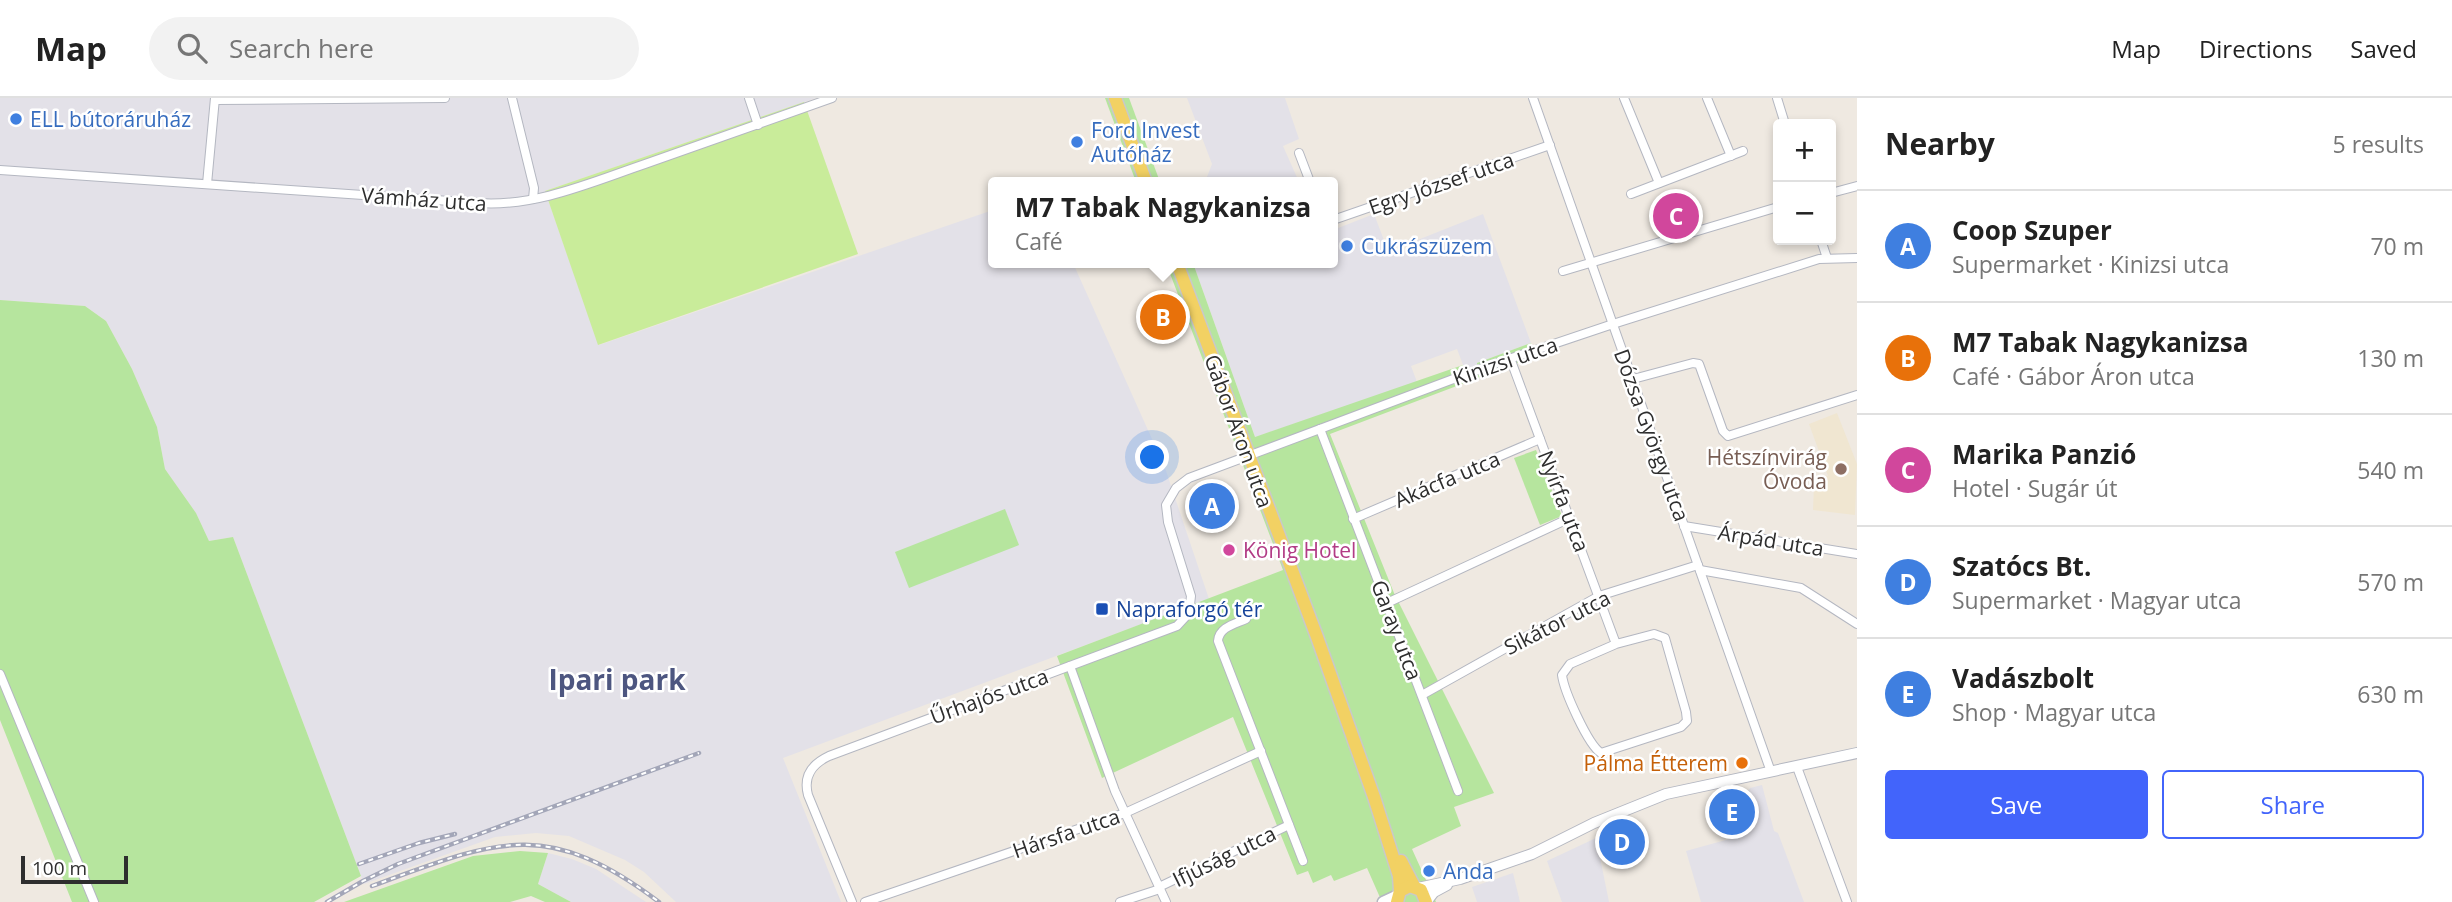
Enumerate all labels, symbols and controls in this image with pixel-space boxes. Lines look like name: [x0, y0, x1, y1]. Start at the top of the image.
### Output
search box: [149, 17, 639, 80]
text: Map: [35, 26, 107, 71]
icon: search: [173, 29, 211, 67]
text: Search here: [229, 30, 374, 66]
text: Map: [2111, 32, 2161, 65]
text: Directions: [2199, 32, 2312, 65]
text: Saved: [2350, 32, 2417, 65]
place label: ELL bútoráruház: [30, 105, 191, 133]
marker: ELL bútoráruház: [8, 111, 24, 127]
place label: Ford Invest Autóház: [1091, 116, 1200, 168]
map controls: [1773, 119, 1836, 245]
button: +: [1773, 119, 1836, 182]
text: Nearby: [1885, 123, 1995, 164]
text: 5 results: [2333, 128, 2424, 160]
marker: Ford Invest Autóház: [1069, 134, 1085, 150]
street label: Egry József utca: [1365, 145, 1517, 221]
popup: [988, 177, 1338, 268]
street label: Vámház utca: [360, 181, 488, 217]
button: −: [1773, 182, 1836, 245]
text: M7 Tabak Nagykanizsa: [1015, 189, 1311, 225]
pin: C: [1653, 190, 1699, 242]
text: Coop Szuper: [1952, 212, 2112, 248]
text: Café: [1015, 225, 1063, 257]
text: A: [1900, 230, 1916, 262]
text: 70 m: [2370, 230, 2424, 262]
place label: Cukrászüzem: [1361, 232, 1492, 260]
marker: Cukrászüzem: [1339, 238, 1355, 254]
text: Supermarket · Kinizsi utca: [1952, 248, 2229, 280]
pin: B: [1140, 291, 1186, 343]
text: M7 Tabak Nagykanizsa: [1952, 324, 2248, 360]
street label: Kinizsi utca: [1449, 330, 1561, 392]
text: B: [1900, 342, 1916, 374]
text: 130 m: [2357, 342, 2424, 374]
street label: Dózsa György utca: [1608, 345, 1696, 525]
street label: Gábor Áron utca: [1198, 350, 1280, 512]
text: Café · Gábor Áron utca: [1952, 360, 2195, 392]
text: Marika Panzió: [1952, 436, 2136, 472]
your location: [1135, 440, 1169, 474]
place label: Hétszínvirág Óvoda: [1707, 443, 1827, 495]
street label: Akácfa utca: [1390, 444, 1504, 514]
street label: Nyírfa utca: [1532, 446, 1596, 556]
text: C: [1901, 454, 1915, 486]
text: 540 m: [2357, 454, 2424, 486]
marker: Hétszínvirág Óvoda: [1833, 461, 1849, 477]
text: Hotel · Sugár út: [1952, 472, 2117, 504]
pin: A: [1189, 480, 1235, 532]
street label: Árpád utca: [1716, 518, 1826, 562]
place label: König Hotel: [1243, 536, 1356, 564]
marker: König Hotel: [1221, 542, 1237, 558]
text: Szatócs Bt.: [1952, 548, 2091, 584]
text: D: [1899, 566, 1917, 598]
text: 570 m: [2357, 566, 2424, 598]
street label: Garay utca: [1365, 576, 1429, 684]
street label: Sikátor utca: [1499, 583, 1615, 661]
text: Supermarket · Magyar utca: [1952, 584, 2242, 616]
place label: Napraforgó tér: [1116, 595, 1263, 623]
marker: Napraforgó tér: [1094, 601, 1110, 617]
district label: Ipari park: [548, 660, 686, 698]
text: Vadászbolt: [1952, 660, 2094, 696]
street label: Űrhajós utca: [926, 662, 1052, 730]
text: E: [1902, 678, 1914, 710]
text: 630 m: [2357, 678, 2424, 710]
text: Shop · Magyar utca: [1952, 696, 2156, 728]
place label: Pálma Étterem: [1584, 749, 1728, 777]
marker: Pálma Étterem: [1734, 755, 1750, 771]
button: Save: [1885, 770, 2148, 839]
button: Share: [2162, 770, 2424, 839]
pin: E: [1709, 786, 1755, 838]
street label: Hársfa utca: [1008, 802, 1124, 864]
pin: D: [1599, 816, 1645, 868]
street label: Ifjúság utca: [1168, 819, 1280, 893]
scale bar: [21, 853, 128, 885]
text: 100 m: [32, 855, 87, 881]
place label: Anda: [1443, 857, 1494, 885]
marker: Anda: [1421, 863, 1437, 879]

